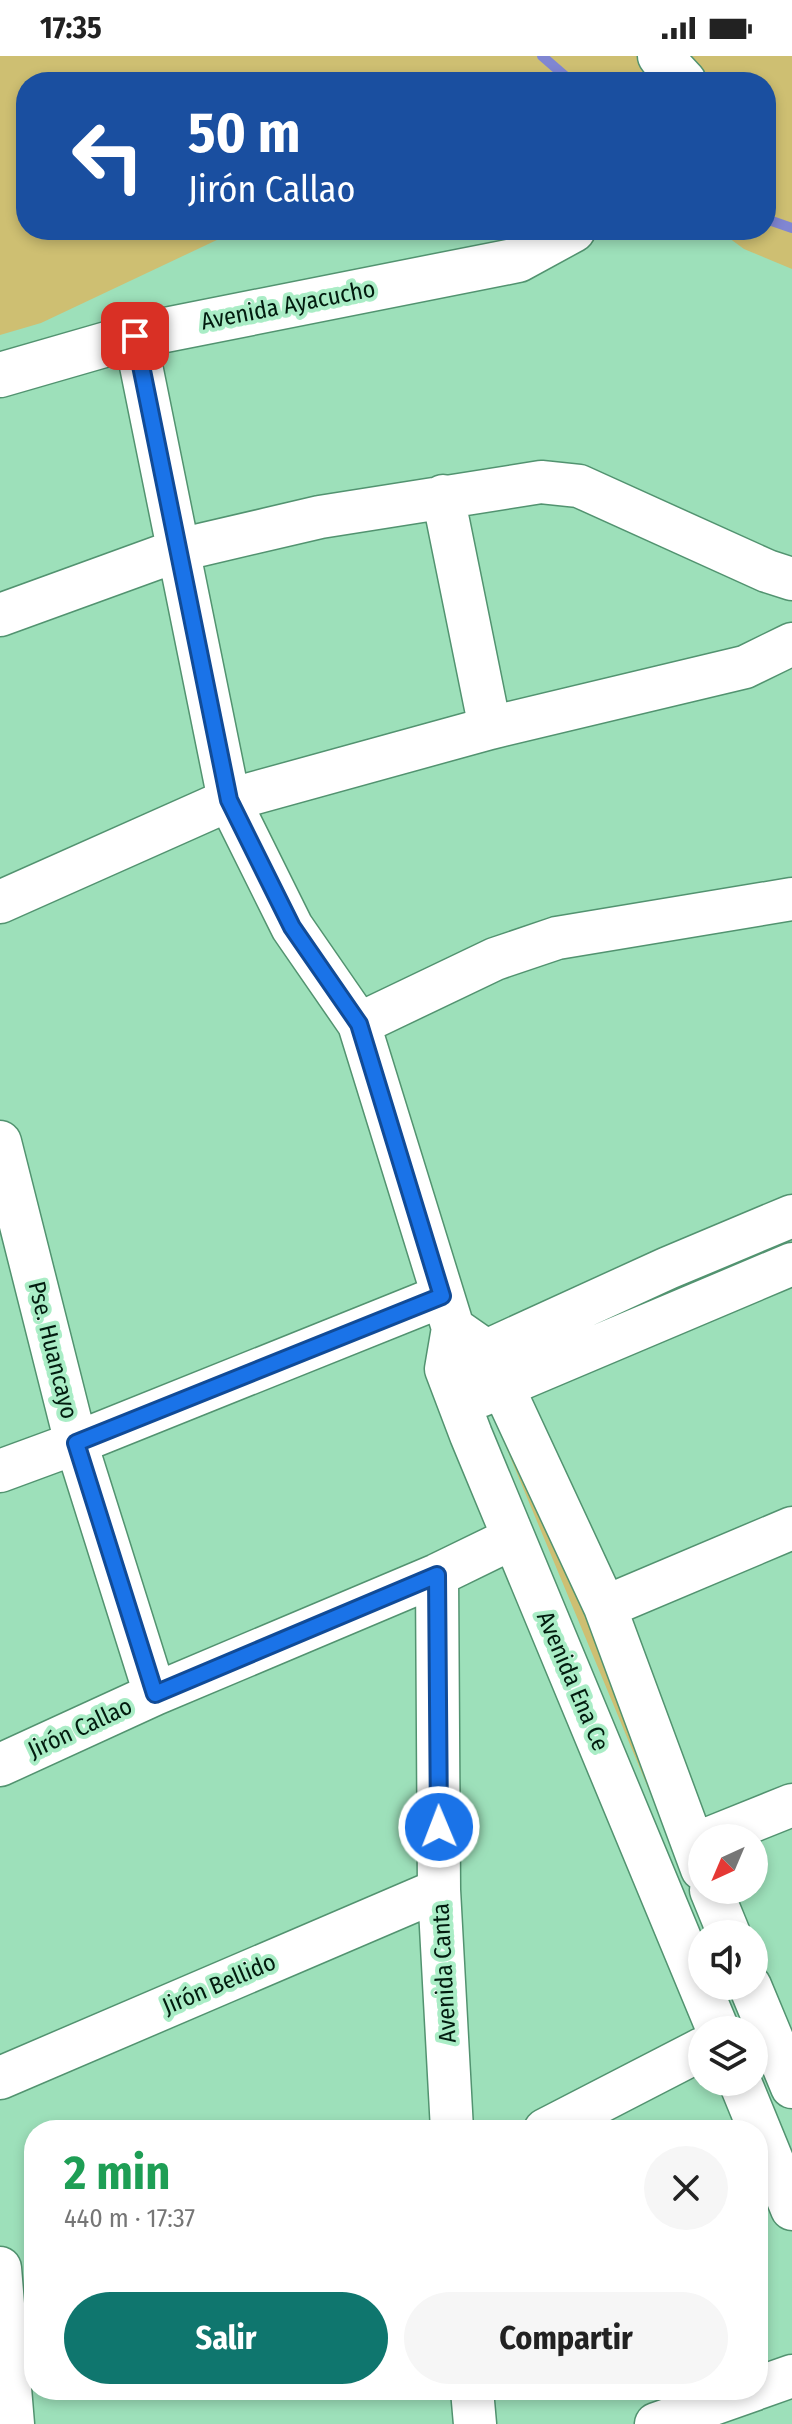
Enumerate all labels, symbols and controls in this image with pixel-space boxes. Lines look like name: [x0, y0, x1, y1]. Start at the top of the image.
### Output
text: 17:35: [40, 10, 102, 46]
text: 50 m: [188, 100, 300, 167]
icon: left: [56, 104, 160, 208]
text: Jirón Callao: [188, 168, 355, 212]
street label: Avenida Ayacucho: [198, 274, 378, 336]
pin: [101, 302, 169, 370]
icon: arrive: [113, 314, 157, 358]
street label: Pse. Huancayo: [22, 1278, 84, 1422]
street label: Avenida Ena Ce: [531, 1607, 615, 1755]
street label: Jirón Callao: [24, 1692, 136, 1764]
position arrow: [397, 1785, 481, 1869]
north arrow: [688, 1824, 768, 1904]
map controls: [688, 1824, 768, 2096]
street label: Avenida Canta: [426, 1902, 462, 2044]
button: sound: [688, 1920, 768, 2000]
street label: Jirón Bellido: [158, 1948, 280, 2020]
button: layers: [688, 2016, 768, 2096]
text: 2 min: [64, 2144, 170, 2202]
button: close: [644, 2146, 728, 2230]
text: 440 m · 17:37: [64, 2203, 195, 2234]
button: Salir: [64, 2292, 388, 2384]
button: Compartir: [404, 2292, 728, 2384]

